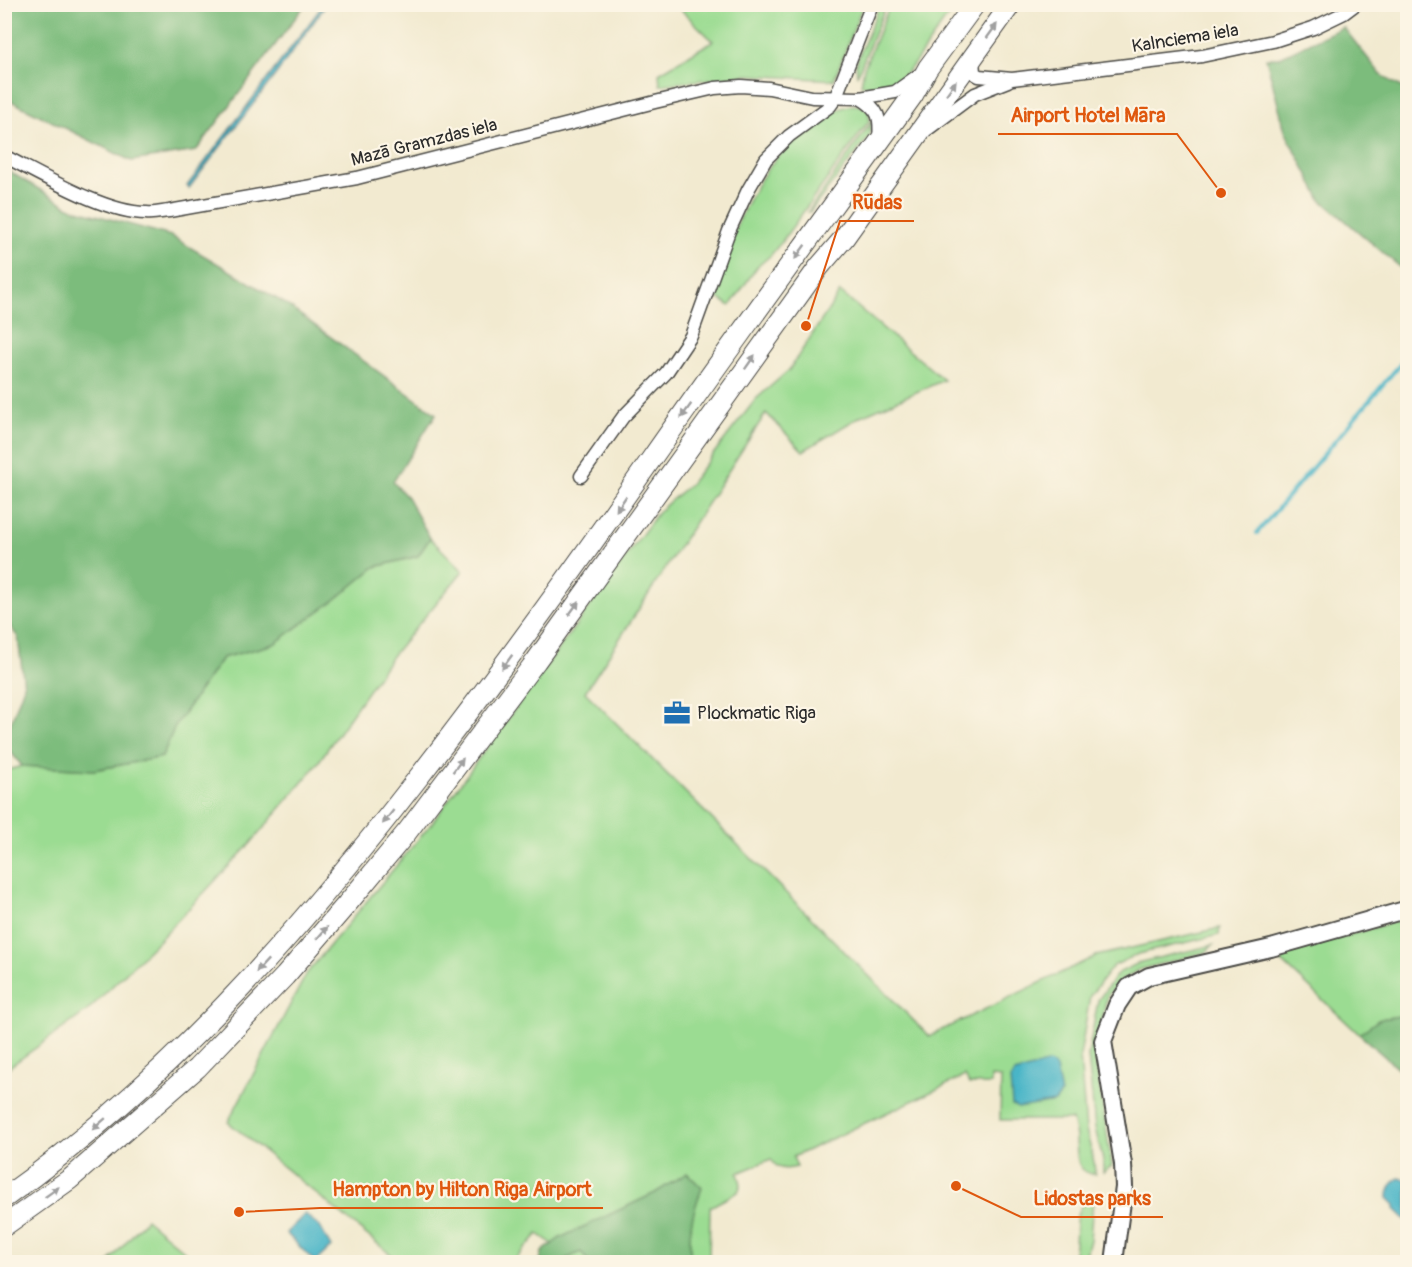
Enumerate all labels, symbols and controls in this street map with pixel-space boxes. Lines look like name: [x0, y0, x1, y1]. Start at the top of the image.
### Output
street label: Kalnciema iela: [1130, 19, 1240, 58]
one-way arrow: [986, 24, 998, 40]
one-way arrow: [945, 80, 957, 96]
callout: Airport Hotel Māra: [998, 96, 1177, 134]
text: Airport Hotel Māra: [1011, 103, 1166, 128]
street label: Mazā Gramzdas iela: [349, 113, 500, 172]
callout: Rūdas: [840, 183, 914, 221]
text: Rūdas: [852, 190, 902, 215]
one-way arrow: [794, 244, 806, 260]
one-way arrow: [744, 354, 756, 370]
one-way arrow: [680, 402, 692, 418]
one-way arrow: [616, 496, 627, 512]
one-way arrow: [568, 601, 580, 617]
one-way arrow: [501, 655, 513, 670]
office icon: Plockmatic Riga: [662, 698, 692, 728]
place label: Plockmatic Riga: [697, 702, 816, 725]
one-way arrow: [451, 757, 464, 773]
one-way arrow: [382, 809, 395, 824]
one-way arrow: [315, 926, 328, 941]
one-way arrow: [255, 958, 269, 973]
one-way arrow: [92, 1117, 107, 1130]
callout: Hampton by Hilton Riga Airport: [320, 1170, 603, 1208]
text: Hampton by Hilton Riga Airport: [332, 1177, 593, 1202]
callout: Lidostas parks: [1021, 1179, 1163, 1217]
one-way arrow: [43, 1186, 59, 1198]
text: Lidostas parks: [1033, 1186, 1151, 1211]

